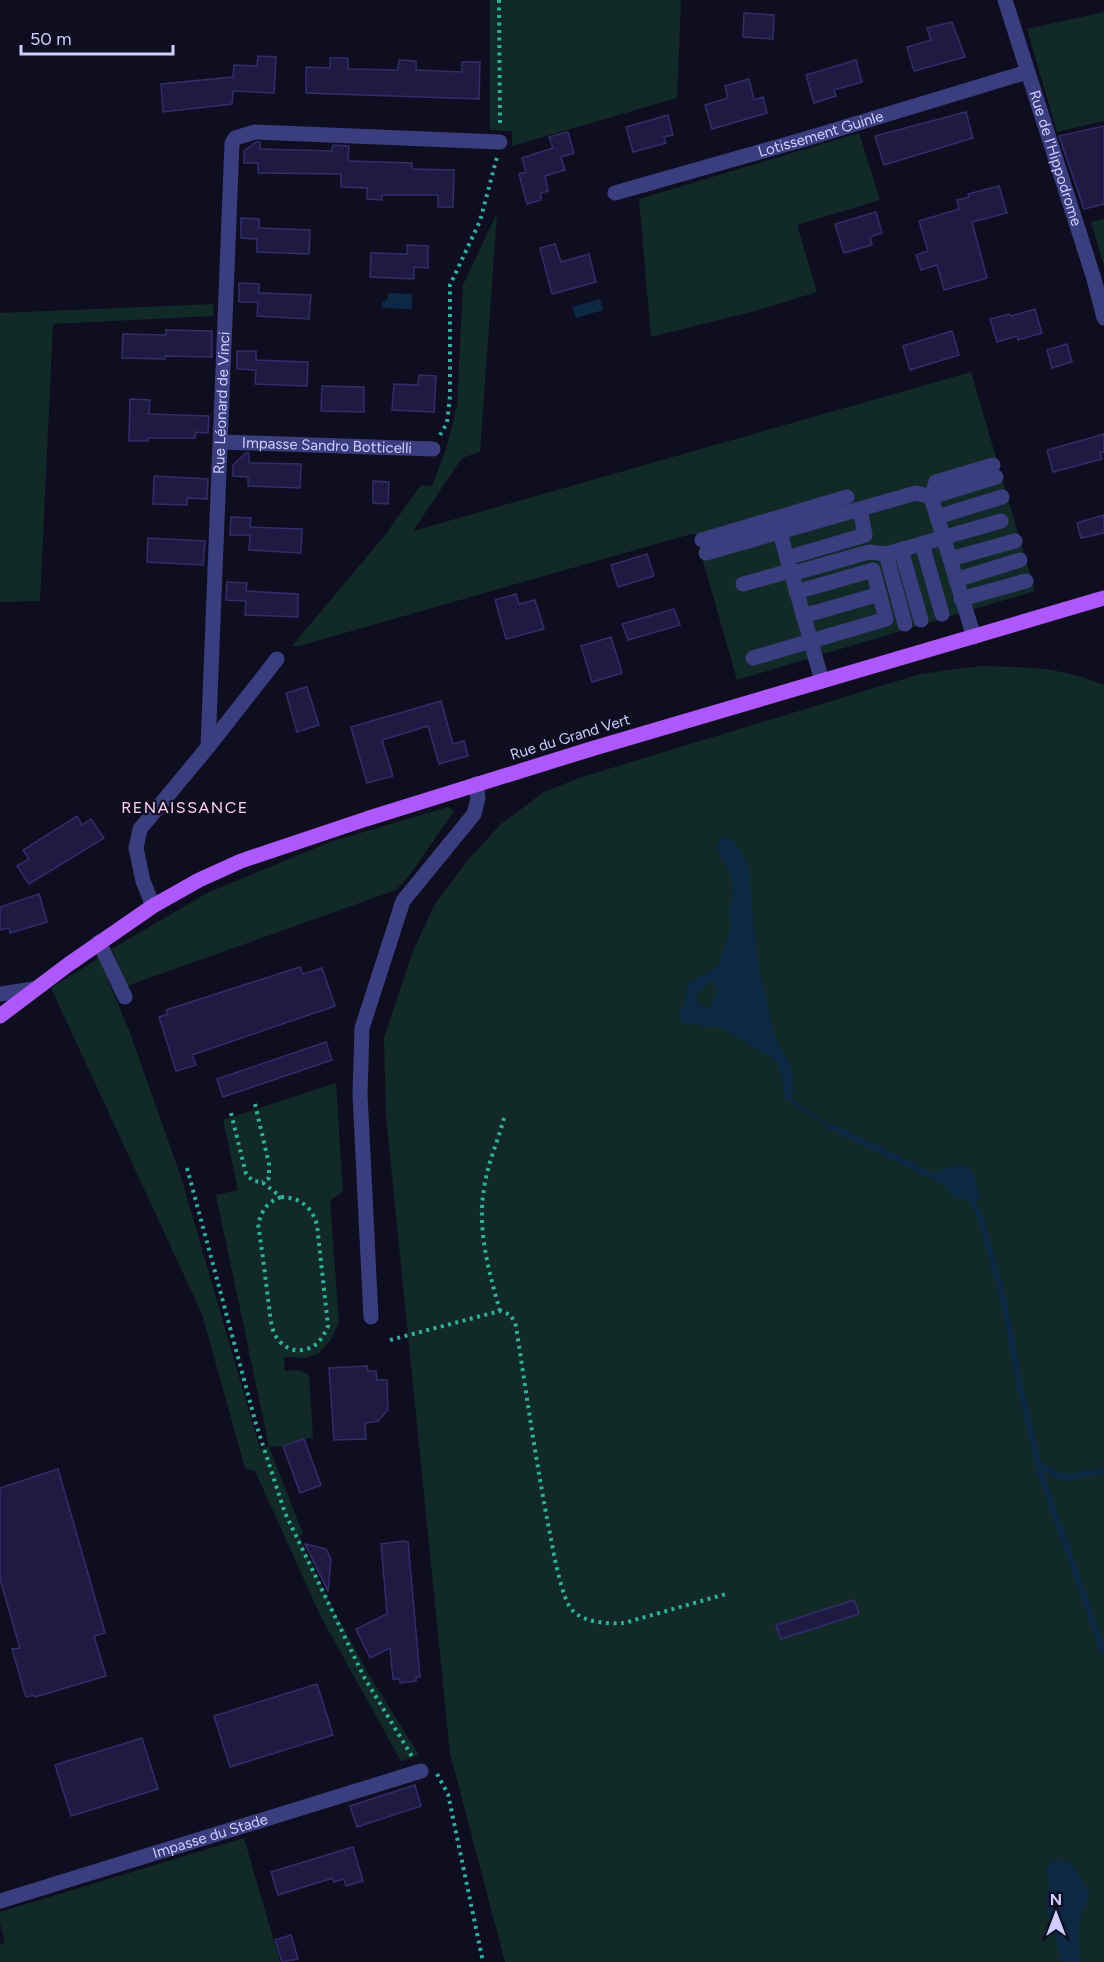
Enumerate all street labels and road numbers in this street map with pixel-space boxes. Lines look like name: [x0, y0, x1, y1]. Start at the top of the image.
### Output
street label: Rue de l'Hippodrome: [1025, 88, 1086, 228]
street label: Lotissement Guinle: [756, 107, 886, 161]
street label: Rue Léonard de Vinci: [210, 331, 233, 474]
street label: Impasse Sandro Botticelli: [242, 434, 412, 457]
street label: Rue du Grand Vert: [508, 710, 632, 764]
street label: Impasse du Stade: [150, 1810, 270, 1862]

